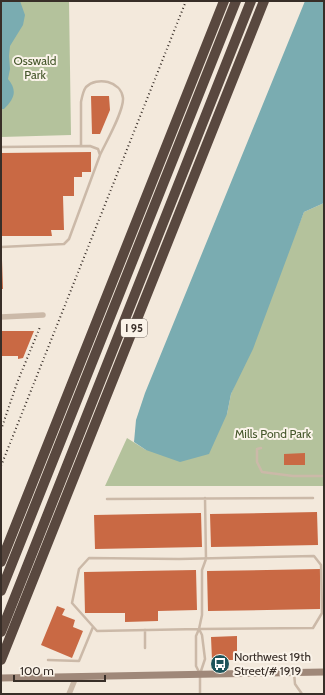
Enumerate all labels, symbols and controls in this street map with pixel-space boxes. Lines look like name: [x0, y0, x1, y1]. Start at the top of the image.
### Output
park label: Osswald Park: [14, 53, 56, 82]
road number: I 95: [121, 319, 147, 337]
park label: Mills Pond Park: [235, 426, 312, 441]
place label: Northwest 19th Street/# 1919: [234, 649, 311, 678]
bus stop icon: Northwest 19th Street/# 1919: [209, 653, 231, 675]
scale bar: [14, 657, 105, 683]
text: 100 m: [20, 663, 54, 678]

